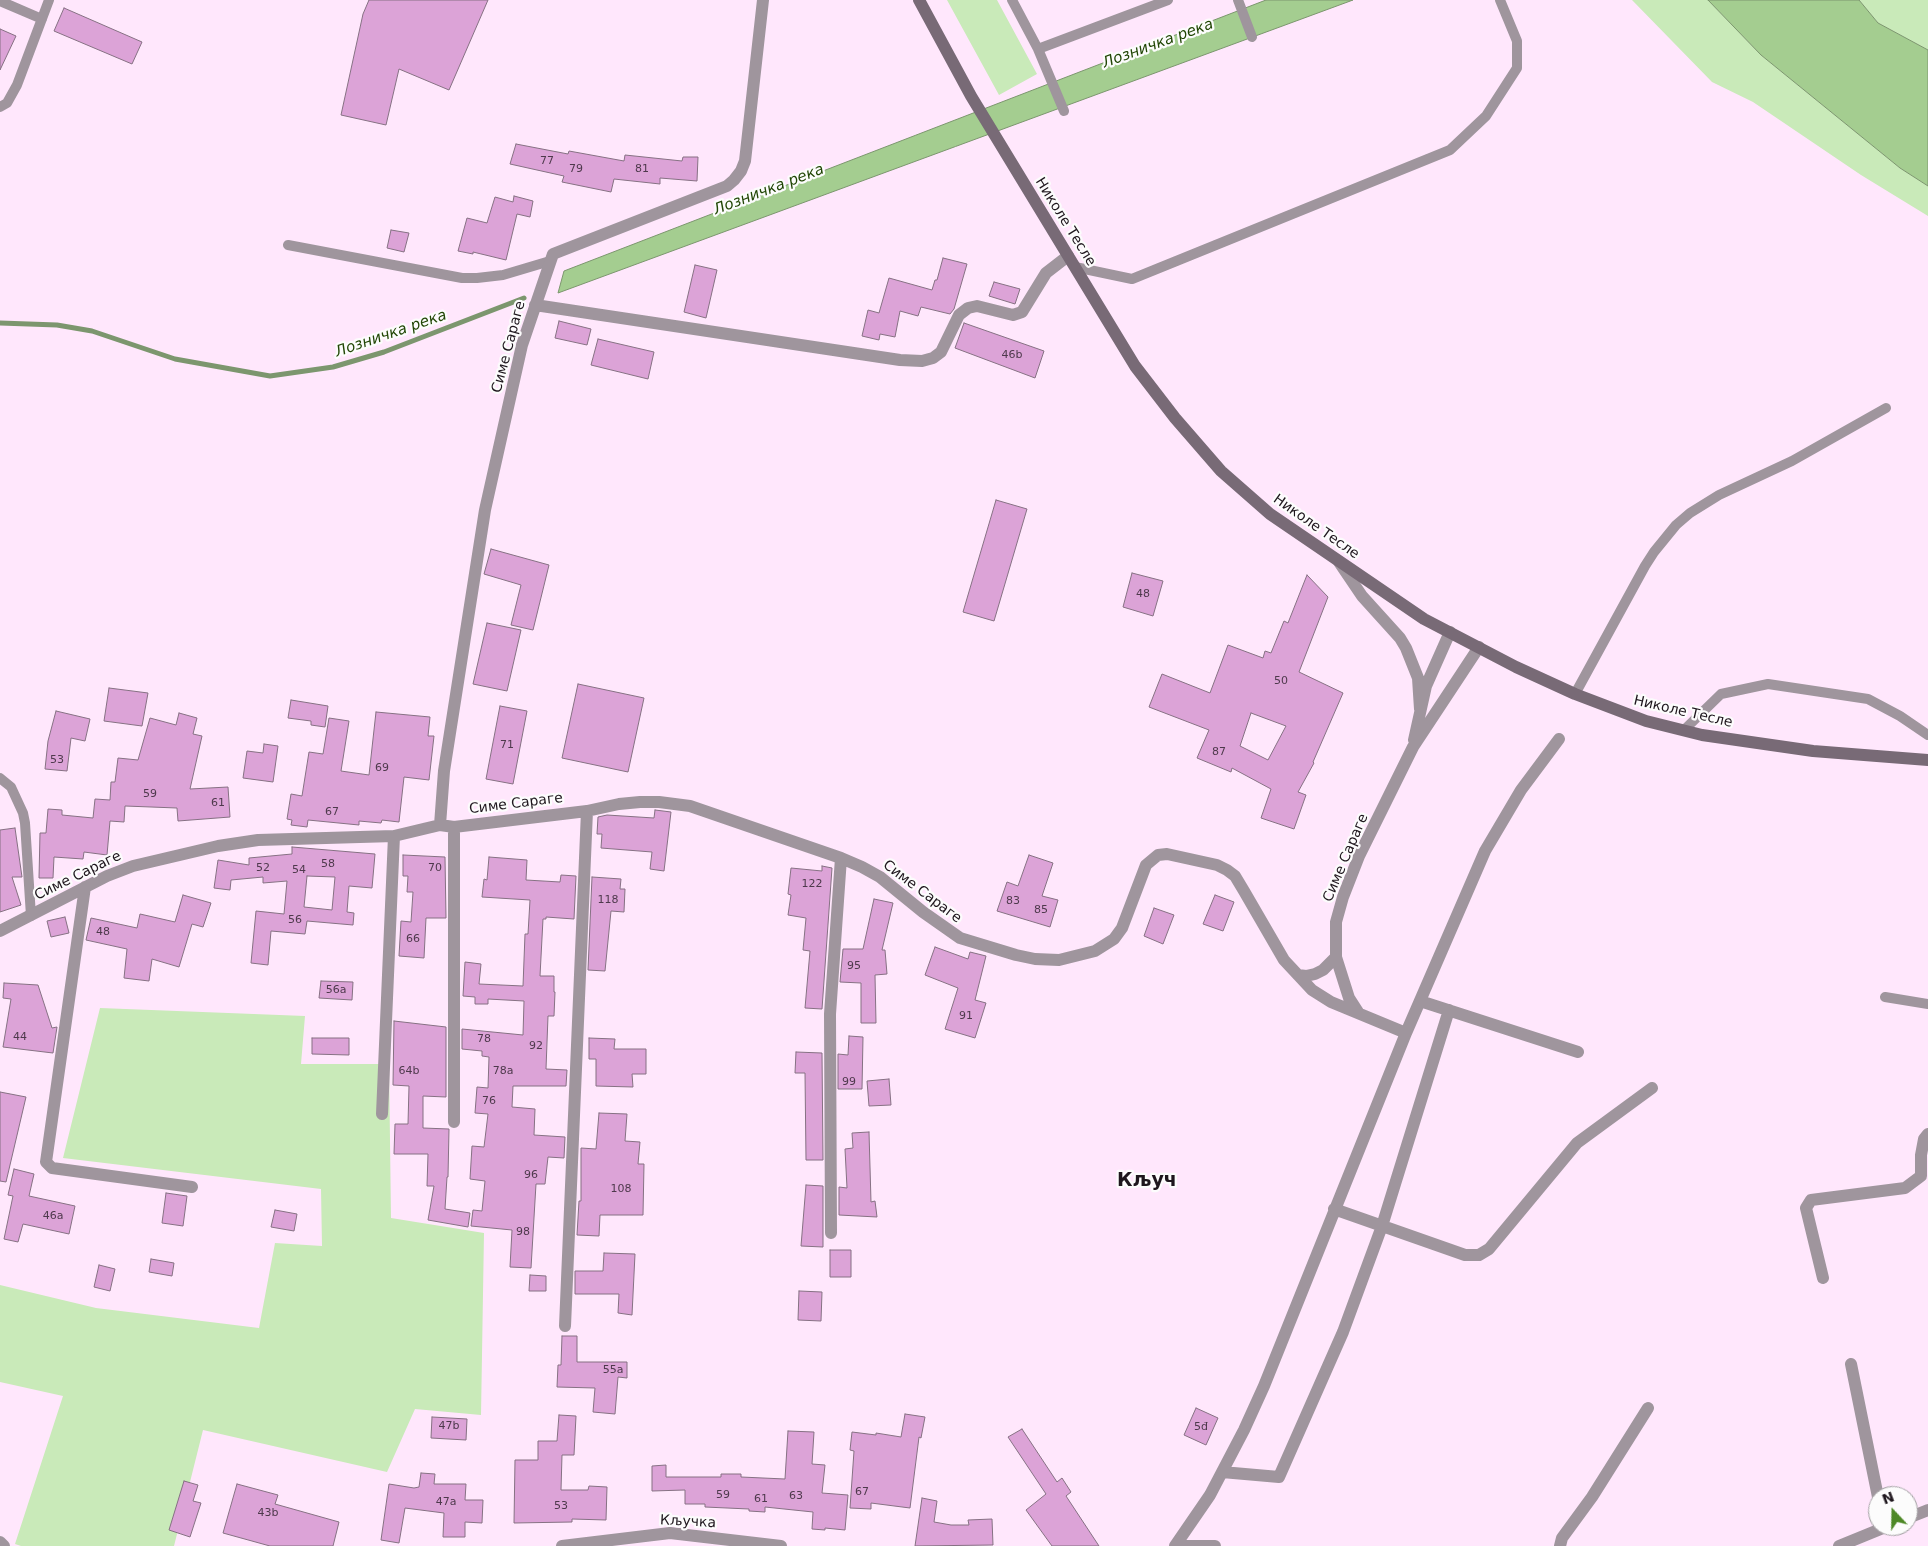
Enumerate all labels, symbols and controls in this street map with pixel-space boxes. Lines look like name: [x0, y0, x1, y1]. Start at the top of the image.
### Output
water label: Лозничка река: [1100, 16, 1216, 72]
house number: 77: [540, 154, 554, 168]
water label: Лозничка река: [711, 161, 827, 219]
house number: 79: [569, 162, 583, 176]
house number: 81: [635, 162, 649, 176]
street label: Николе Тесле: [1031, 175, 1099, 269]
street label: Симе Сараге: [489, 299, 529, 395]
water label: Лозничка река: [333, 306, 449, 362]
house number: 46b: [1002, 348, 1022, 362]
street label: Николе Тесле: [1270, 491, 1362, 563]
house number: 48: [1136, 587, 1150, 601]
house number: 50: [1274, 674, 1288, 688]
street label: Николе Тесле: [1632, 692, 1734, 732]
house number: 71: [500, 738, 514, 752]
house number: 87: [1212, 745, 1226, 759]
house number: 53: [50, 753, 64, 767]
house number: 69: [375, 761, 389, 775]
house number: 59: [143, 787, 157, 801]
street label: Симе Сараге: [468, 790, 564, 818]
house number: 61: [211, 796, 225, 810]
house number: 67: [325, 805, 339, 819]
street label: Симе Сараге: [1320, 811, 1372, 905]
street label: Симе Сараге: [32, 848, 124, 904]
house number: 58: [321, 857, 335, 871]
street label: Симе Сараге: [879, 857, 965, 927]
house number: 52: [256, 861, 270, 875]
house number: 70: [428, 861, 442, 875]
house number: 54: [292, 863, 306, 877]
house number: 122: [802, 877, 822, 891]
house number: 118: [598, 893, 618, 907]
house number: 83: [1006, 894, 1020, 908]
house number: 85: [1034, 903, 1048, 917]
house number: 56: [288, 913, 302, 927]
house number: 48: [96, 925, 110, 939]
house number: 66: [406, 932, 420, 946]
house number: 95: [847, 959, 861, 973]
house number: 56a: [326, 983, 346, 997]
house number: 91: [959, 1009, 973, 1023]
house number: 44: [13, 1030, 27, 1044]
house number: 78: [477, 1032, 491, 1046]
house number: 92: [529, 1039, 543, 1053]
house number: 64b: [399, 1064, 419, 1078]
house number: 78a: [493, 1064, 513, 1078]
house number: 99: [842, 1075, 856, 1089]
house number: 76: [482, 1094, 496, 1108]
house number: 96: [524, 1168, 538, 1182]
district label: Кључ: [1117, 1170, 1177, 1192]
house number: 108: [611, 1182, 631, 1196]
house number: 46a: [43, 1209, 63, 1223]
house number: 98: [516, 1225, 530, 1239]
house number: 55a: [603, 1363, 623, 1377]
house number: 47b: [439, 1419, 459, 1433]
house number: 5đ: [1194, 1420, 1208, 1434]
house number: 67: [855, 1485, 869, 1499]
north arrow: [1868, 1486, 1918, 1536]
house number: 59: [716, 1488, 730, 1502]
text: N: [1880, 1488, 1896, 1507]
house number: 63: [789, 1489, 803, 1503]
house number: 61: [754, 1492, 768, 1506]
house number: 47a: [436, 1495, 456, 1509]
house number: 53: [554, 1499, 568, 1513]
house number: 43b: [258, 1506, 278, 1520]
street label: Кључка: [660, 1512, 716, 1532]

